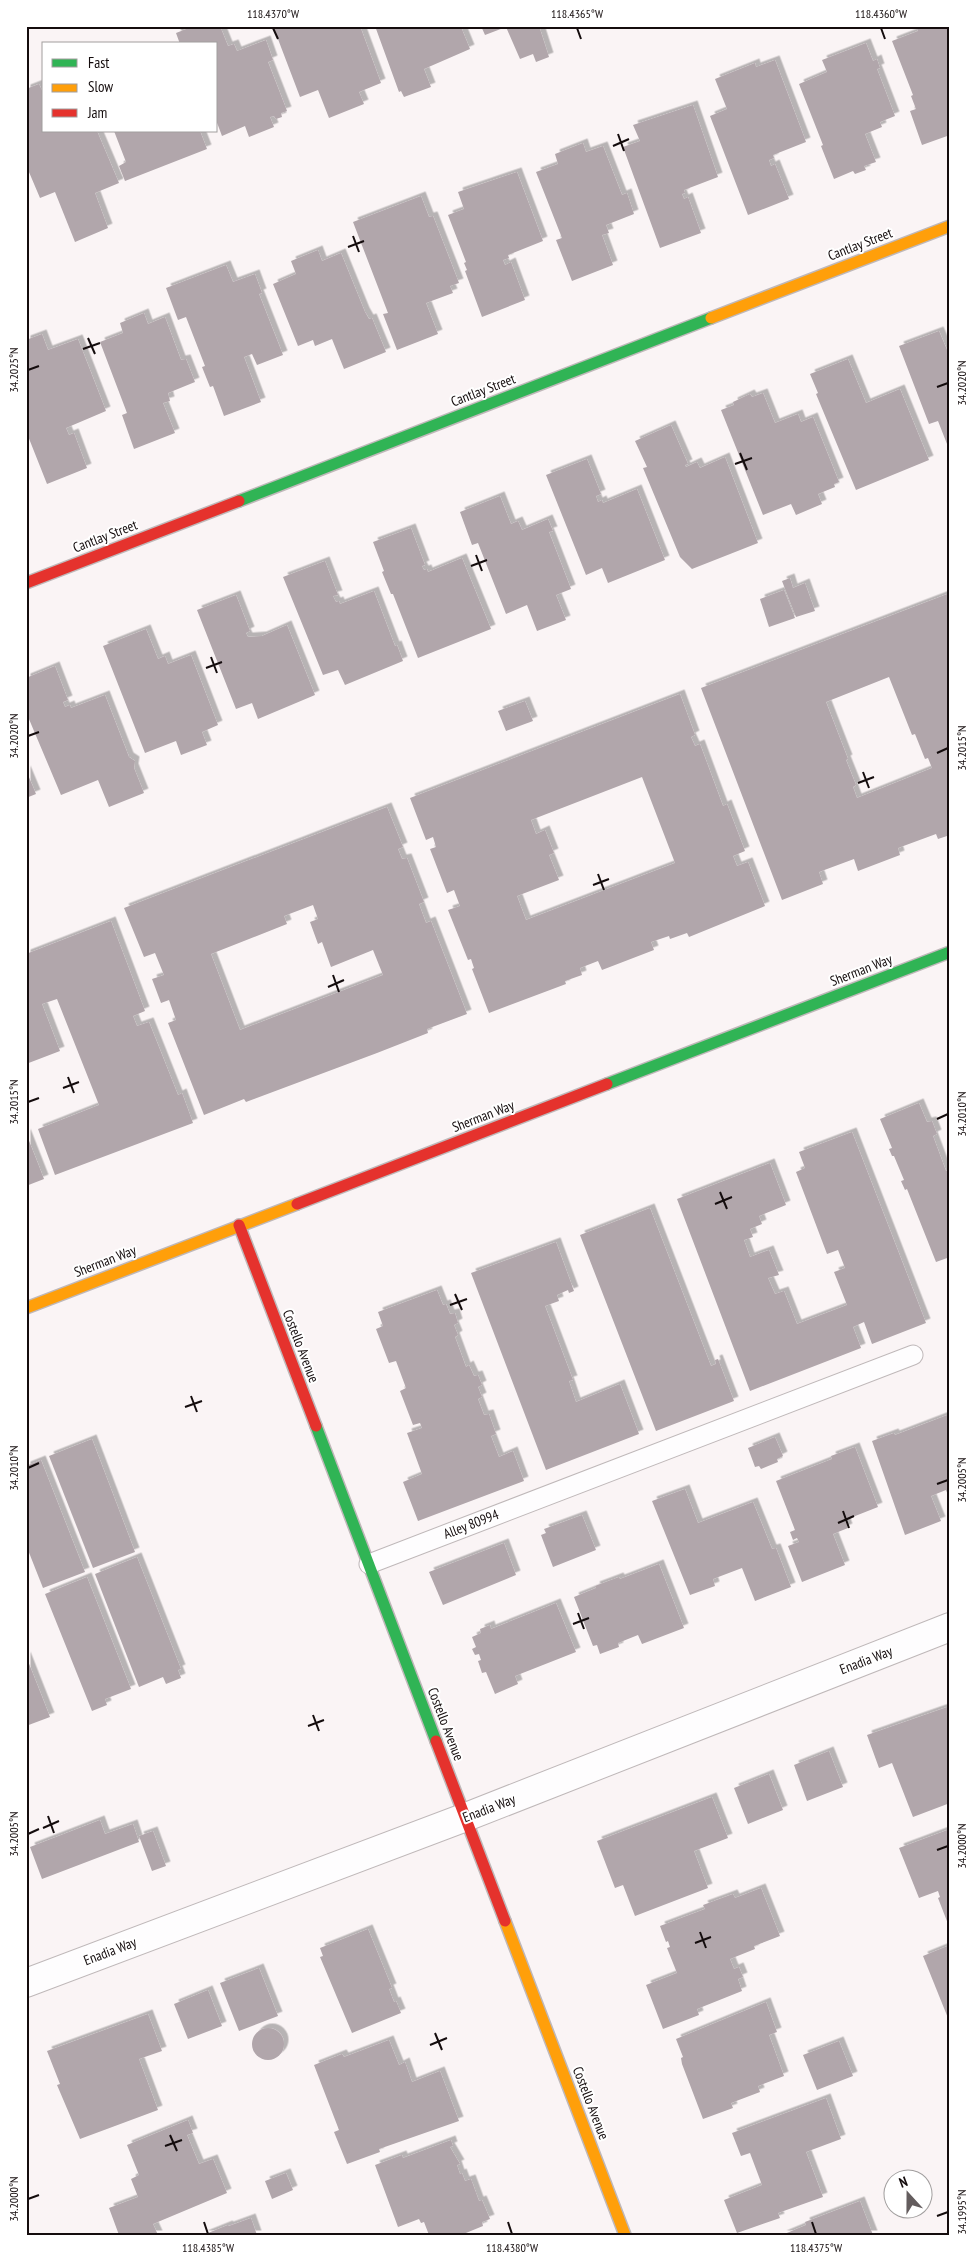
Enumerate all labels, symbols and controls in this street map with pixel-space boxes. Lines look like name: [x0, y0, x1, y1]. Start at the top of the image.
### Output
text: 118.4370°W: [247, 6, 299, 21]
text: 118.4365°W: [551, 6, 603, 21]
text: 118.4360°W: [855, 6, 907, 21]
legend: [42, 42, 218, 132]
text: Fast: [88, 53, 109, 72]
text: Slow: [88, 77, 113, 96]
text: Jam: [87, 103, 107, 122]
street label: Cantlay Street: [825, 223, 895, 264]
text: 34.2025°N: [6, 347, 21, 393]
text: 34.2020°N: [954, 360, 969, 406]
street label: Cantlay Street: [448, 369, 518, 410]
street label: Cantlay Street: [70, 515, 140, 556]
text: 34.2020°N: [6, 713, 21, 759]
text: 34.2015°N: [954, 725, 969, 771]
street label: Sherman Way: [827, 950, 895, 990]
text: 34.2015°N: [6, 1079, 21, 1125]
text: 34.2010°N: [954, 1091, 969, 1137]
street label: Sherman Way: [449, 1096, 517, 1136]
street label: Sherman Way: [71, 1241, 139, 1281]
street label: Costello Avenue: [279, 1307, 323, 1385]
text: 34.2010°N: [6, 1445, 21, 1491]
text: 34.2005°N: [954, 1457, 969, 1503]
street label: Alley 80994: [441, 1505, 502, 1543]
street label: Enadia Way: [837, 1641, 896, 1678]
street label: Costello Avenue: [424, 1685, 468, 1763]
street label: Enadia Way: [460, 1789, 519, 1826]
text: 34.2005°N: [6, 1811, 21, 1857]
text: 34.2000°N: [954, 1823, 969, 1869]
street label: Enadia Way: [81, 1932, 140, 1969]
street label: Costello Avenue: [569, 2064, 613, 2142]
north arrow: [884, 2168, 934, 2218]
text: N: [897, 2172, 910, 2192]
text: 34.2000°N: [6, 2176, 21, 2222]
text: 34.1995°N: [954, 2189, 969, 2235]
text: 118.4385°W: [182, 2240, 234, 2255]
text: 118.4380°W: [486, 2240, 538, 2255]
text: 118.4375°W: [790, 2240, 842, 2255]

